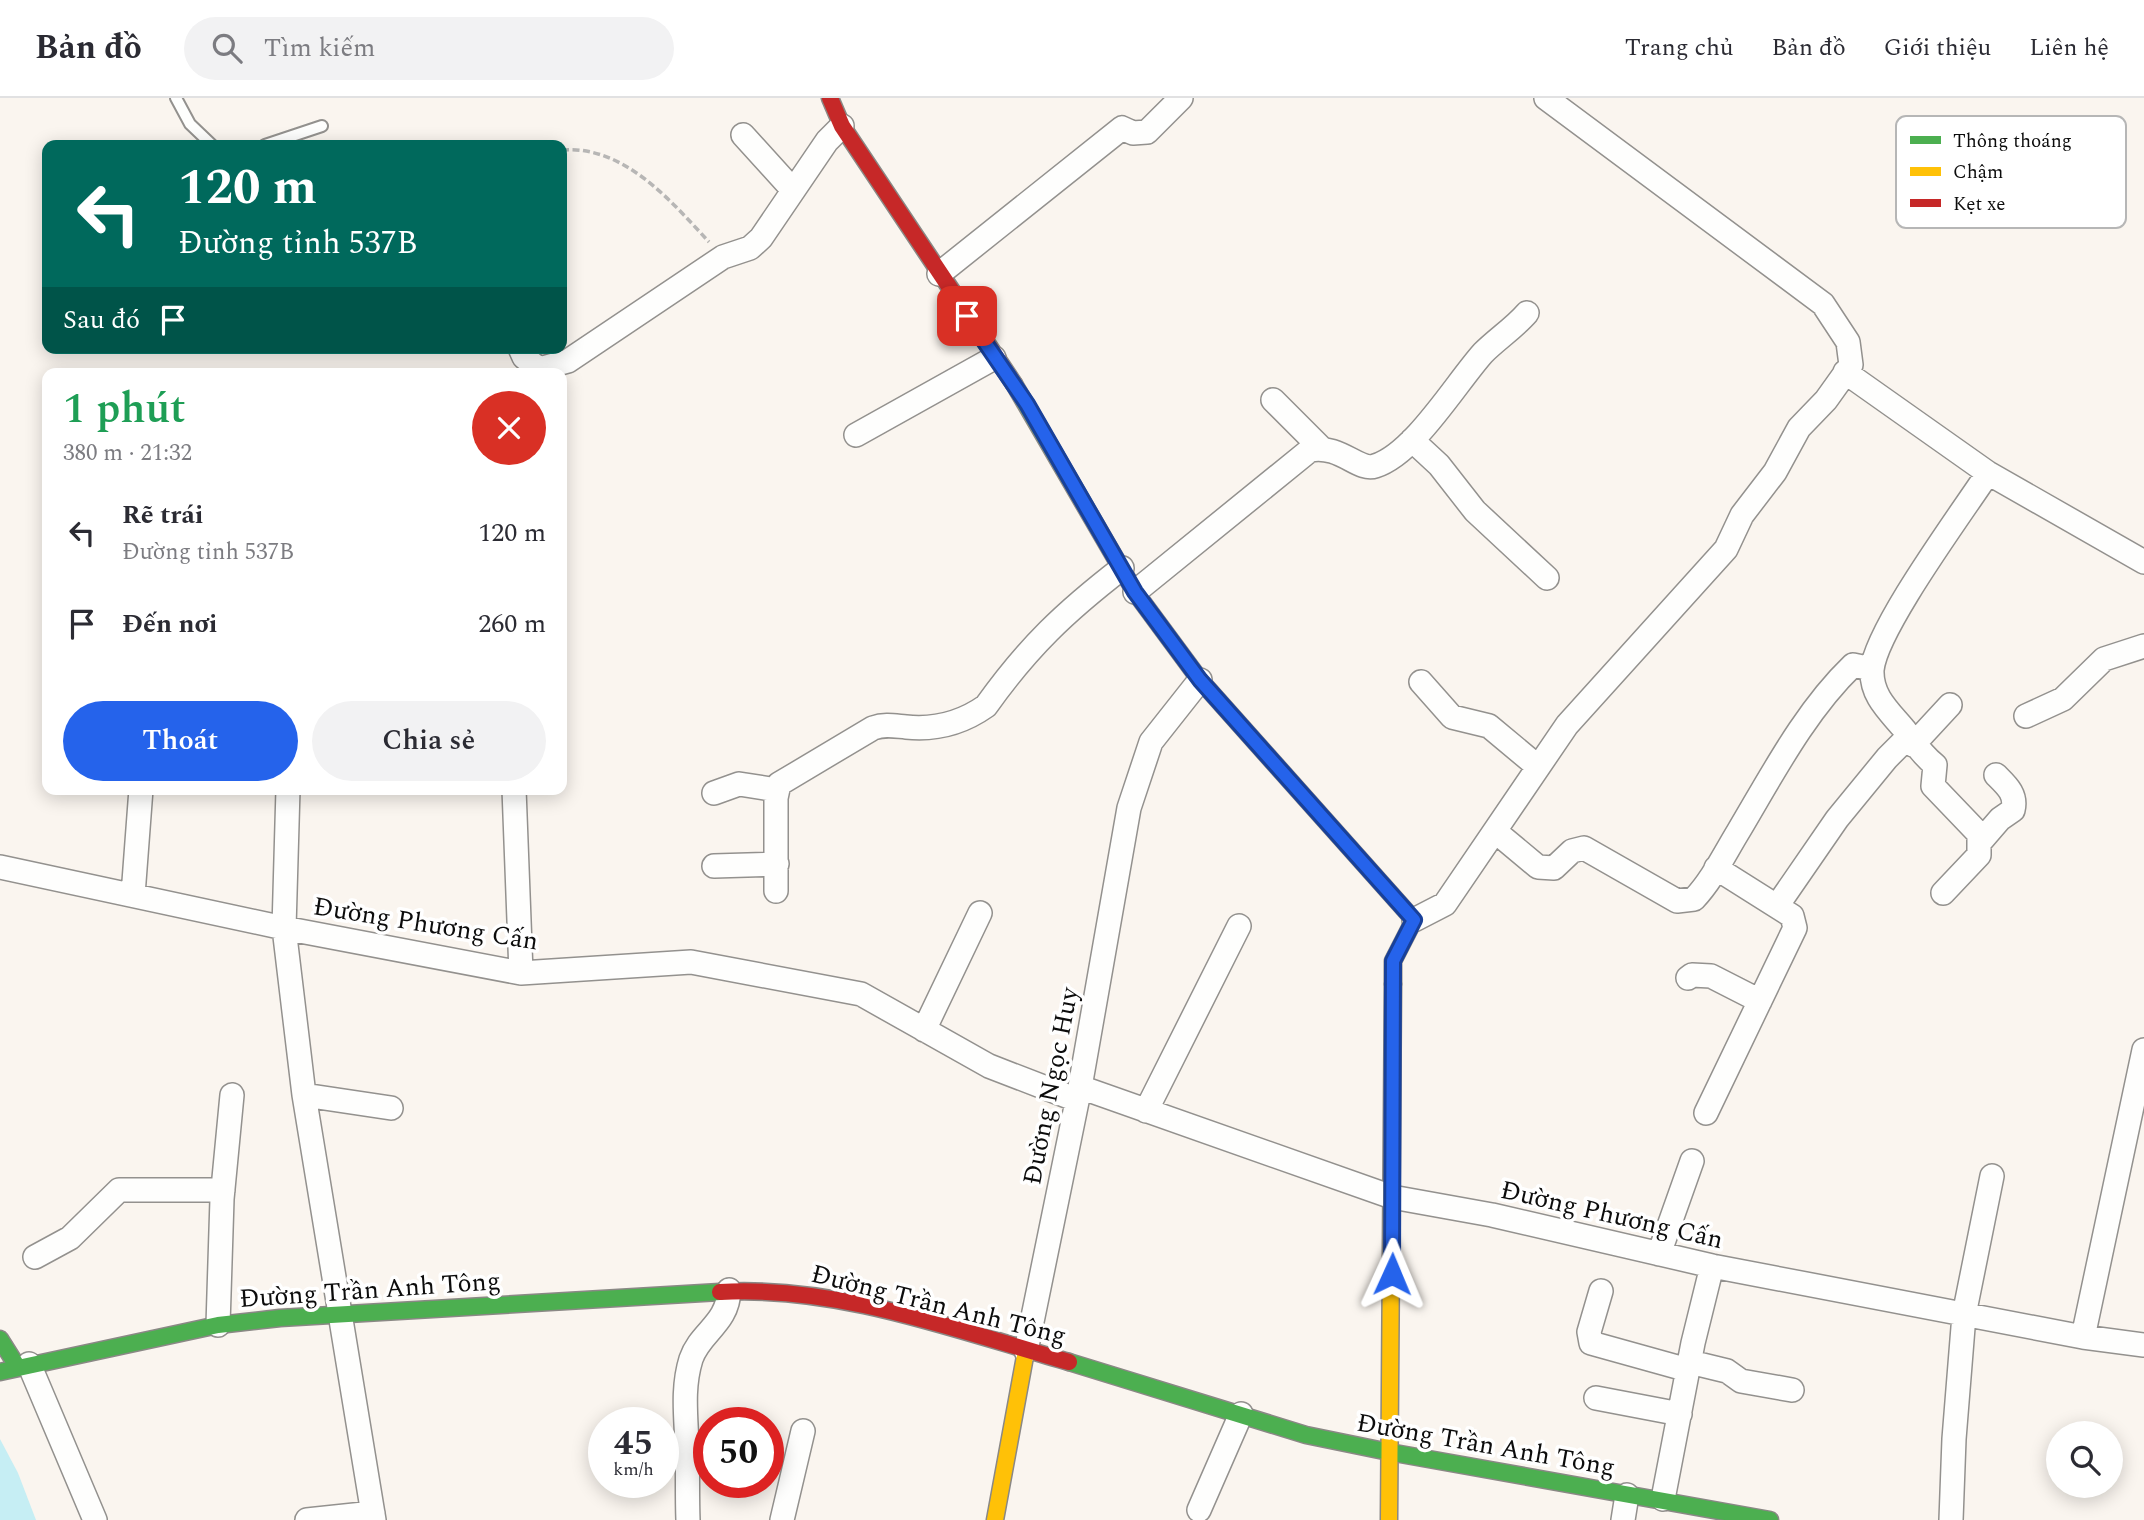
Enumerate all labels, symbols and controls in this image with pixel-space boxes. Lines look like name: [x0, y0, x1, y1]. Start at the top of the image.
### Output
search box: [184, 17, 674, 80]
text: Bản đồ: [35, 23, 142, 73]
text: Tìm kiếm: [264, 28, 375, 68]
icon: search: [208, 29, 246, 67]
text: Trang chủ: [1625, 30, 1734, 66]
text: Bản đồ: [1772, 30, 1846, 66]
text: Giới thiệu: [1884, 30, 1991, 66]
text: Liên hệ: [2029, 30, 2109, 66]
legend: [1896, 116, 2126, 228]
text: Thông thoáng: [1953, 127, 2072, 156]
text: 120 m: [178, 151, 317, 226]
text: Chậm: [1953, 158, 2003, 187]
icon: left: [63, 168, 154, 259]
text: Kẹt xe: [1953, 190, 2005, 219]
text: Đường tỉnh 537B: [178, 219, 418, 268]
pin: [937, 286, 997, 346]
icon: arrive: [948, 297, 986, 335]
text: Sau đó: [63, 300, 140, 340]
icon: arrive: [154, 301, 192, 339]
text: 1 phút: [63, 378, 186, 441]
button: close: [472, 391, 546, 465]
text: 380 m · 21:32: [63, 436, 192, 471]
text: Rẽ trái: [122, 495, 203, 535]
text: 120 m: [478, 513, 546, 553]
icon: left: [63, 514, 101, 552]
text: Đường tỉnh 537B: [122, 535, 294, 570]
text: Đến nơi: [122, 604, 217, 644]
text: 260 m: [478, 604, 546, 644]
icon: arrive: [63, 605, 101, 643]
button: Thoát: [63, 701, 298, 781]
button: Chia sẻ: [312, 701, 546, 781]
street label: Đường Phương Cấn: [310, 886, 541, 962]
street label: Đường Ngọc Huy: [1012, 983, 1090, 1188]
street label: Đường Phương Cấn: [1497, 1170, 1727, 1260]
position arrow: [1355, 1237, 1429, 1311]
street label: Đường Trần Anh Tông: [807, 1254, 1071, 1356]
street label: Đường Trần Anh Tông: [238, 1261, 502, 1319]
street label: Đường Trần Anh Tông: [1353, 1403, 1618, 1487]
speed limit sign: 50: [693, 1407, 784, 1498]
text: 45: [614, 1417, 653, 1470]
map controls: [2046, 1421, 2123, 1498]
button: search: [2046, 1421, 2123, 1498]
text: km/h: [613, 1456, 654, 1483]

